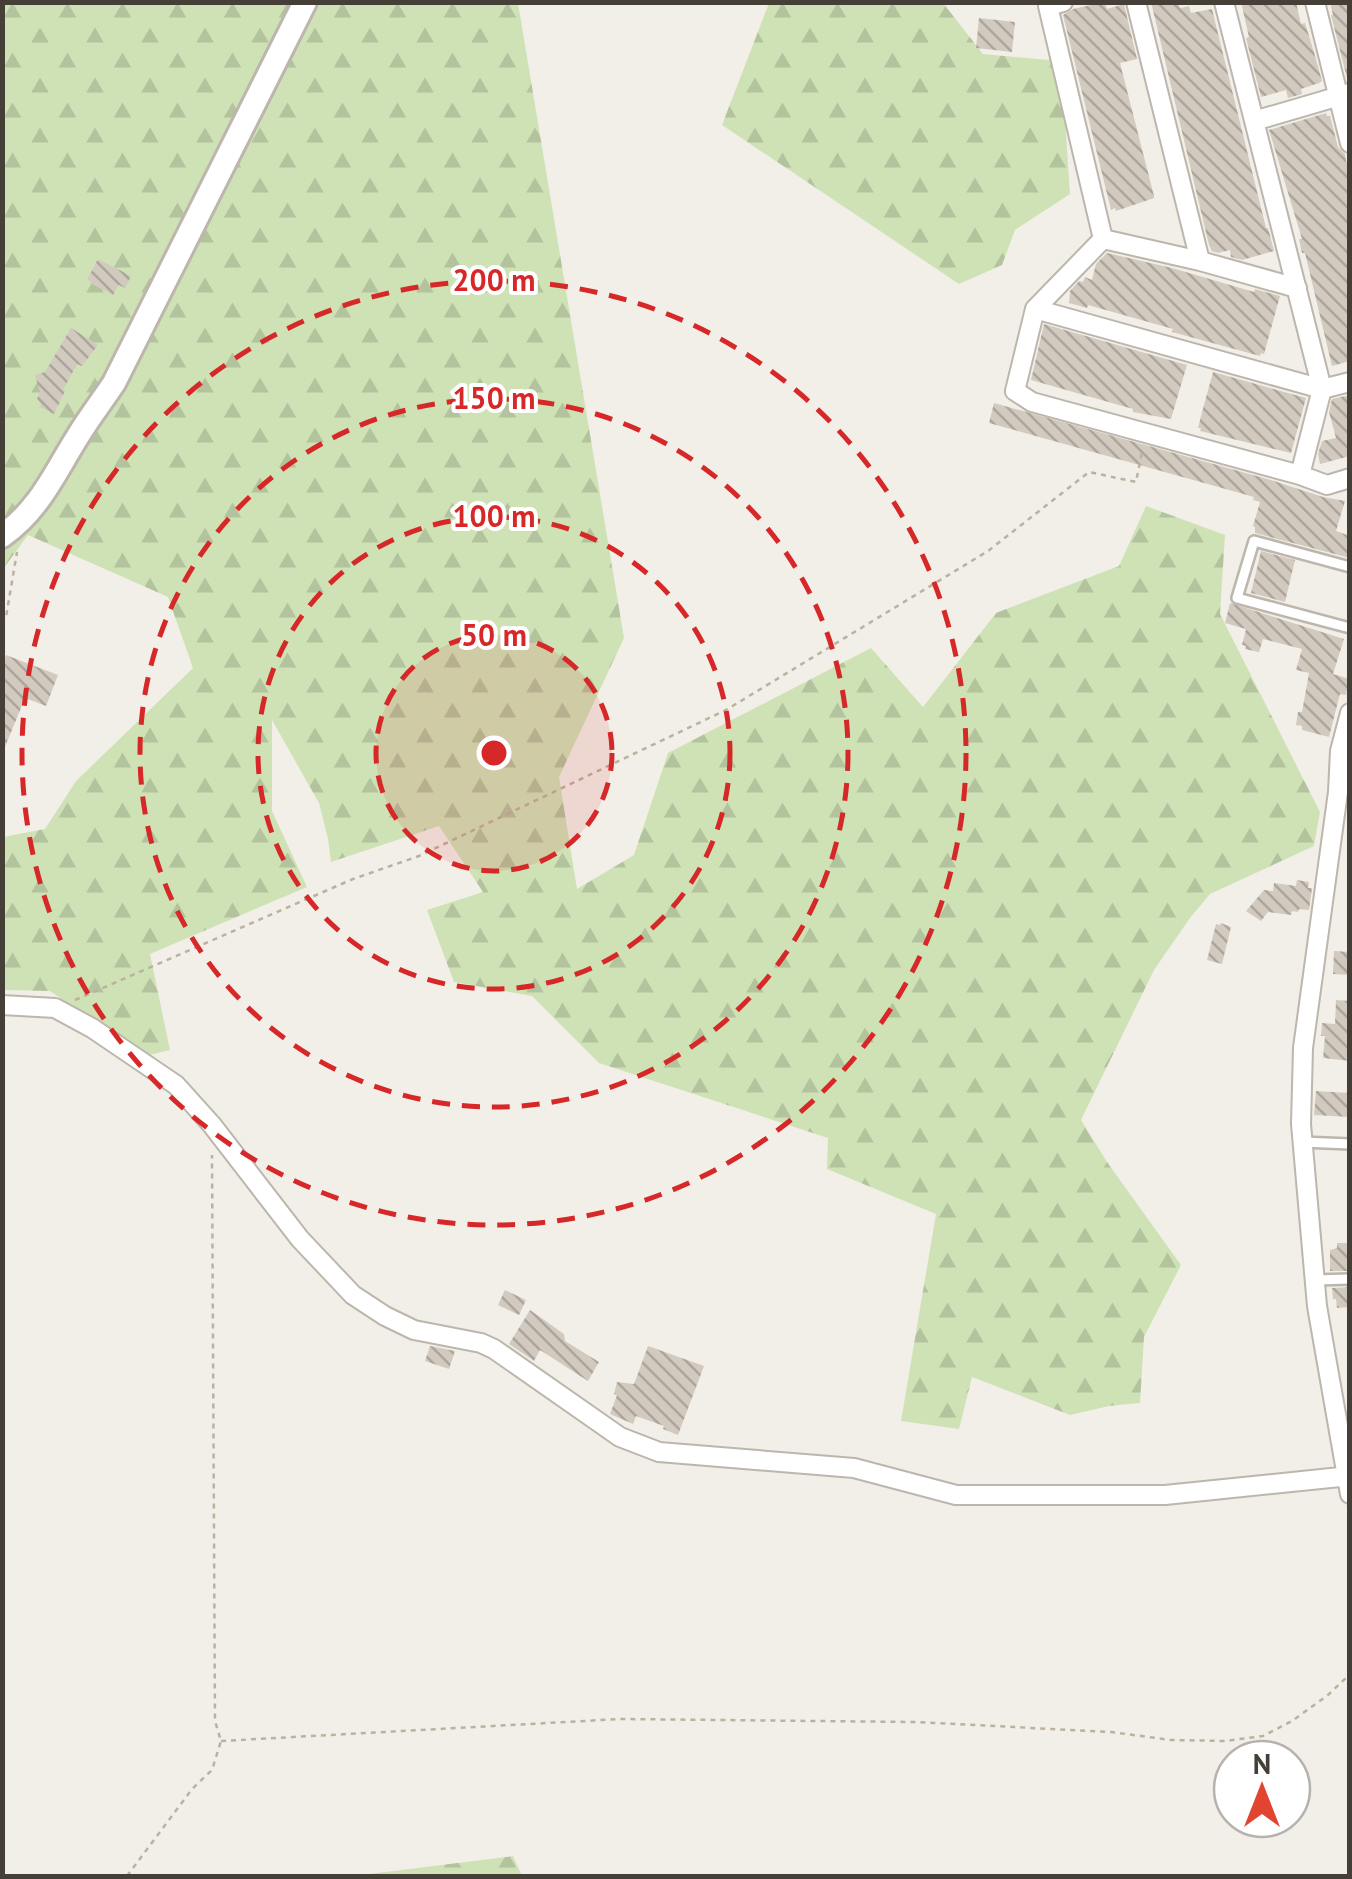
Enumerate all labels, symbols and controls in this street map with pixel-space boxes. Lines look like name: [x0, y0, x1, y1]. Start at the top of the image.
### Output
text: 200 m: [453, 260, 535, 299]
text: 150 m: [453, 378, 535, 417]
text: 100 m: [453, 496, 535, 535]
text: 50 m: [461, 615, 527, 654]
centre of rings: [476, 735, 512, 771]
north arrow: [1212, 1739, 1312, 1839]
text: N: [1253, 1745, 1271, 1782]

